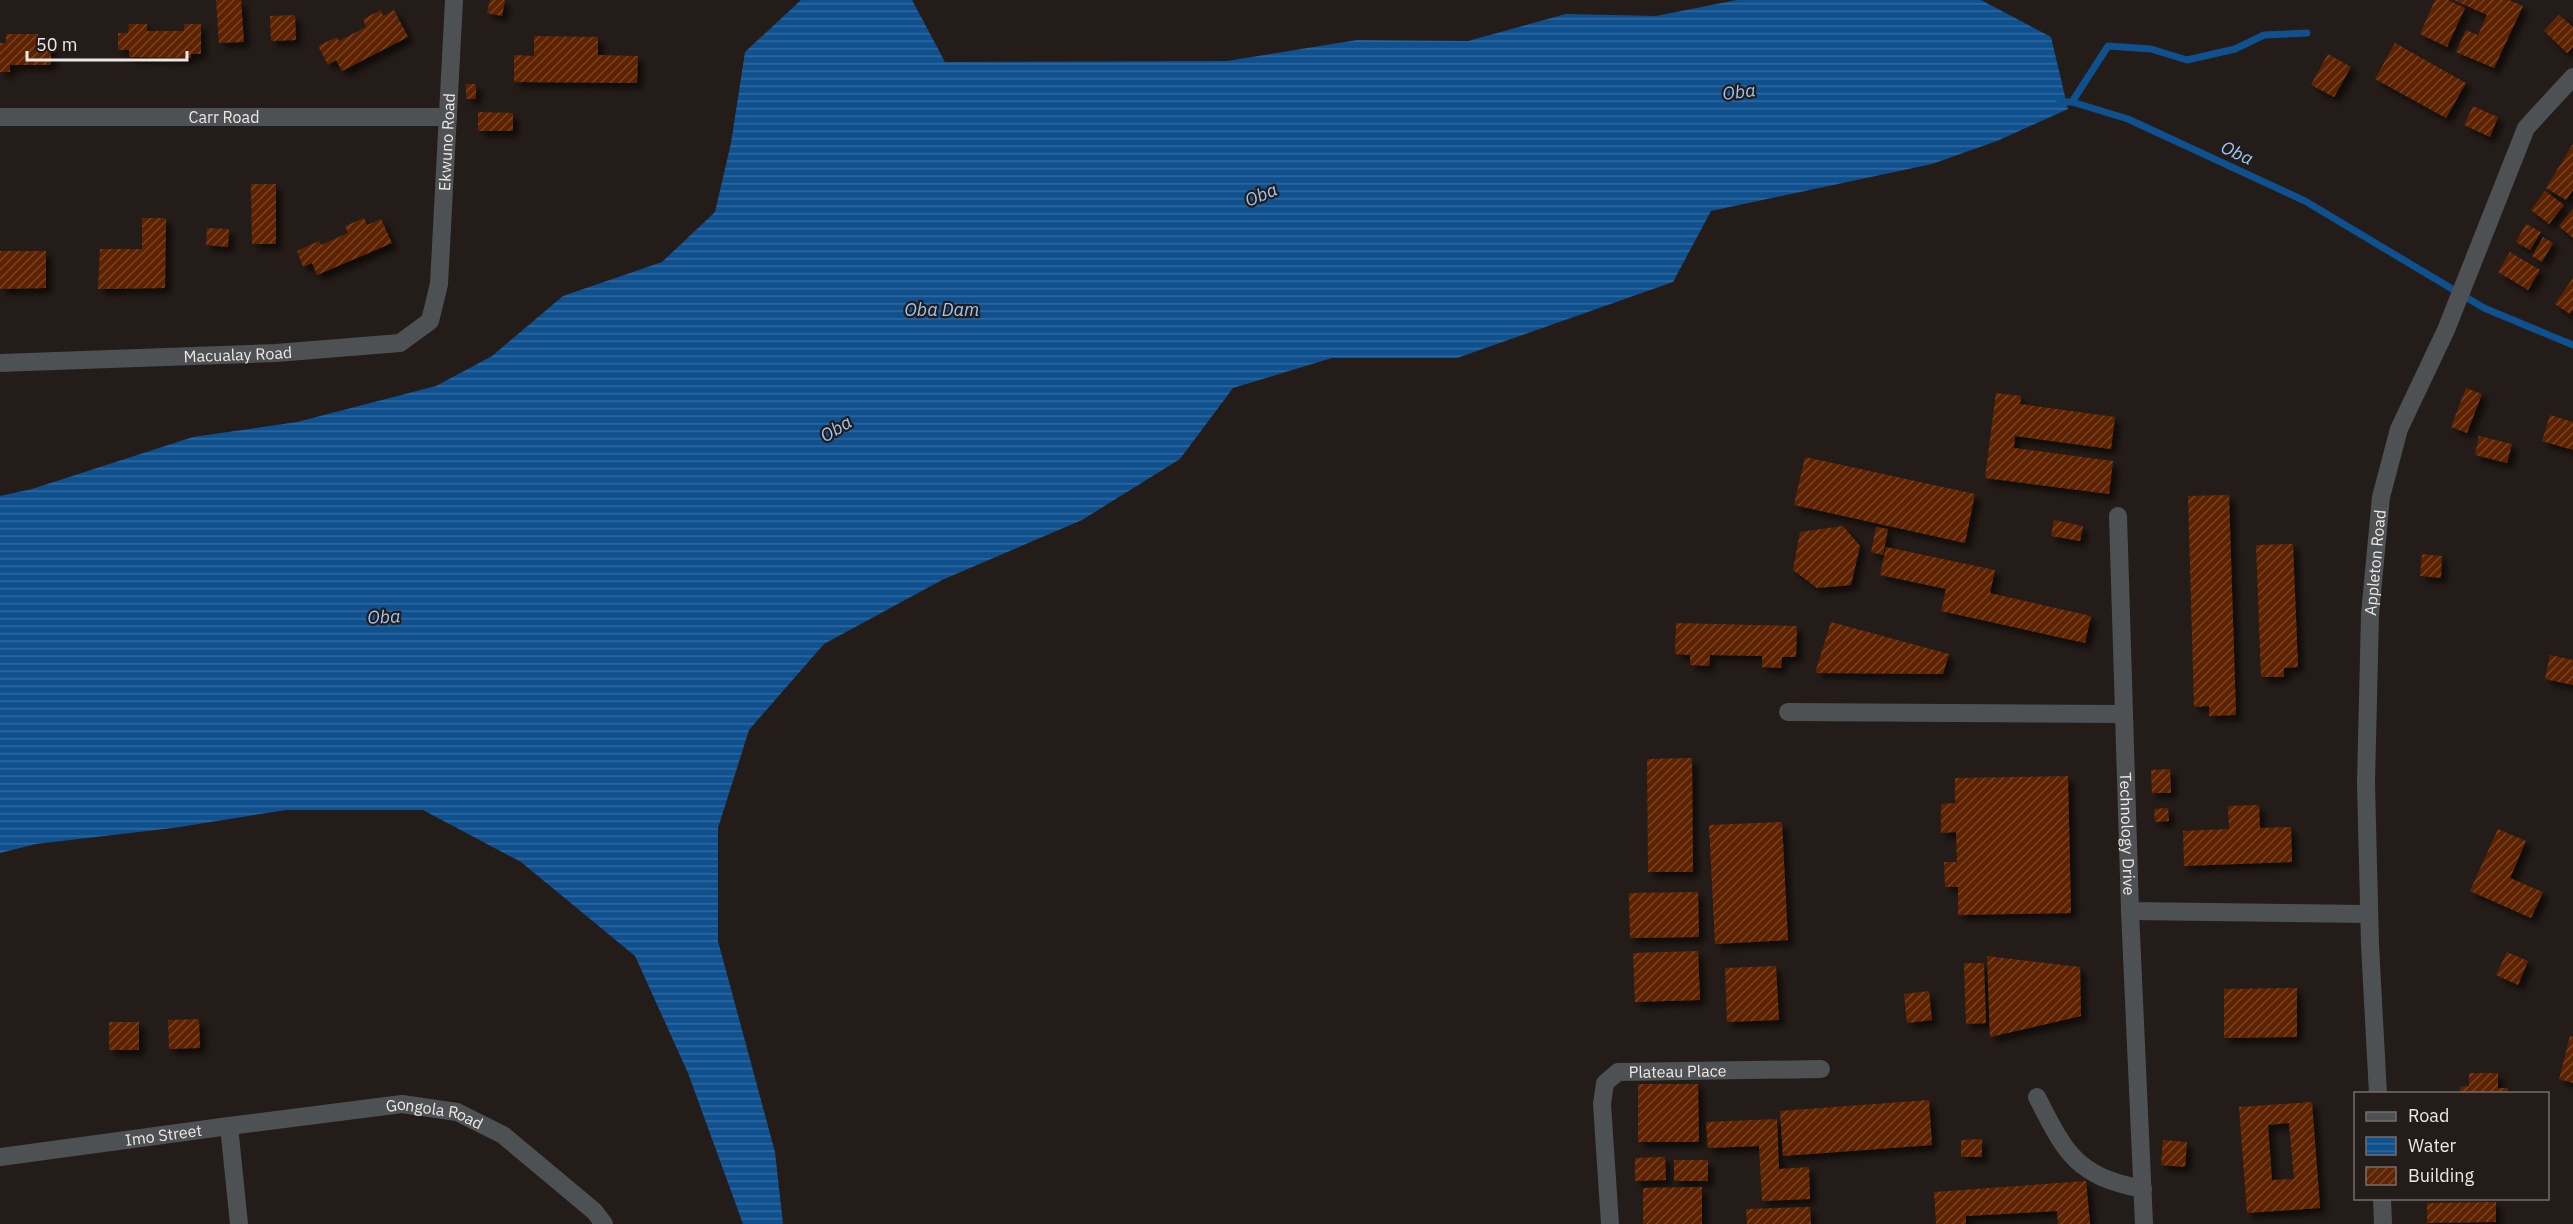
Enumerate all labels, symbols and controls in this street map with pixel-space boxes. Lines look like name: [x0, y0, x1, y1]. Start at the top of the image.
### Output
scale bar: [27, 24, 188, 62]
text: 50 m: [36, 33, 78, 56]
water label: Oba: [1721, 78, 1757, 105]
street label: Ekwuno Road: [434, 93, 459, 191]
street label: Carr Road: [189, 107, 259, 127]
water label: Oba: [2217, 135, 2257, 170]
water label: Oba: [1241, 178, 1280, 212]
water label: Oba Dam: [905, 298, 979, 321]
street label: Macualay Road: [183, 342, 293, 366]
water label: Oba: [816, 410, 856, 447]
street label: Appleton Road: [2360, 509, 2390, 616]
water label: Oba: [367, 604, 401, 629]
street label: Technology Drive: [2116, 772, 2140, 896]
street label: Plateau Place: [1628, 1060, 1727, 1082]
legend: [2354, 1092, 2549, 1200]
street label: Gongola Road: [384, 1094, 487, 1133]
text: Road: [2408, 1104, 2449, 1127]
street label: Imo Street: [124, 1120, 203, 1150]
text: Water: [2408, 1134, 2457, 1157]
text: Building: [2408, 1164, 2475, 1187]

